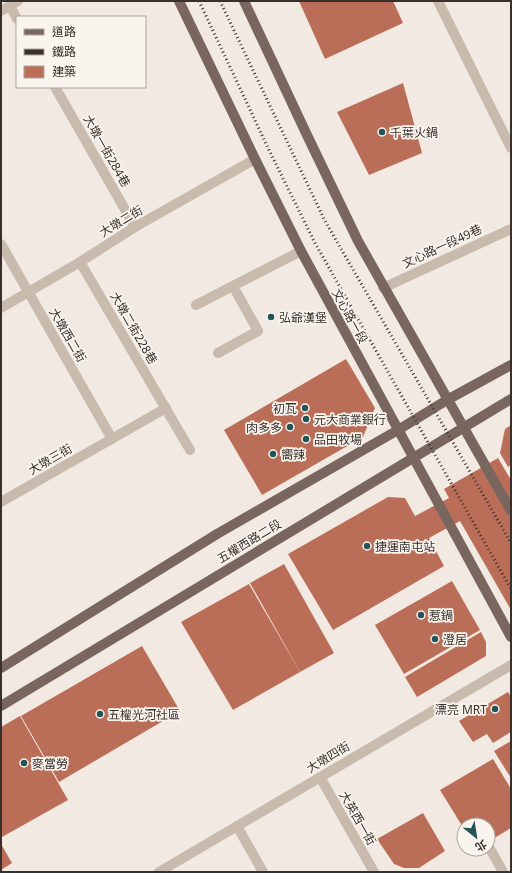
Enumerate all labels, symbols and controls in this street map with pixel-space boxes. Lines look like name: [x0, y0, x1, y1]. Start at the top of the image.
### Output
legend: [16, 16, 146, 88]
text: 道路: [52, 23, 76, 40]
text: 鐵路: [52, 43, 76, 60]
text: 建築: [52, 63, 76, 80]
street label: 大墩一街284巷: [79, 112, 135, 190]
place label: 千葉火鍋: [390, 124, 438, 141]
marker: 千葉火鍋: [377, 127, 387, 137]
street label: 大墩二街: [96, 201, 146, 241]
street label: 文心路一段49巷: [400, 220, 484, 272]
street label: 文心路一段: [328, 286, 372, 346]
street label: 大墩二街228巷: [106, 289, 162, 367]
street label: 大墩西二街: [46, 305, 90, 365]
place label: 弘爺漢堡: [279, 309, 327, 326]
marker: 弘爺漢堡: [266, 312, 276, 322]
place label: 初瓦: [273, 400, 297, 417]
marker: 初瓦: [300, 403, 310, 413]
place label: 元大商業銀行: [314, 411, 386, 428]
marker: 元大商業銀行: [301, 414, 311, 424]
place label: 肉多多: [246, 419, 282, 436]
marker: 肉多多: [285, 422, 295, 432]
place label: 品田牧場: [314, 431, 362, 448]
marker: 品田牧場: [301, 434, 311, 444]
street label: 大墩三街: [25, 440, 75, 478]
place label: 嚮辣: [281, 446, 305, 463]
marker: 嚮辣: [268, 449, 278, 459]
street label: 五權西路二段: [214, 515, 284, 567]
place label: 捷運南屯站: [375, 538, 435, 555]
marker: 捷運南屯站: [362, 541, 372, 551]
place label: 惹鍋: [429, 607, 453, 624]
marker: 惹鍋: [416, 610, 426, 620]
place label: 澄居: [443, 631, 467, 648]
marker: 澄居: [430, 634, 440, 644]
place label: 漂亮 MRT: [435, 701, 487, 718]
marker: 漂亮 MRT: [490, 704, 500, 714]
place label: 五權光河社區: [108, 706, 180, 723]
marker: 五權光河社區: [95, 709, 105, 719]
street label: 大墩四街: [303, 737, 353, 777]
place label: 麥當勞: [32, 755, 68, 772]
marker: 麥當勞: [19, 758, 29, 768]
street label: 大英西一街: [336, 788, 380, 848]
north arrow: [456, 817, 496, 857]
text: 北: [473, 837, 490, 855]

